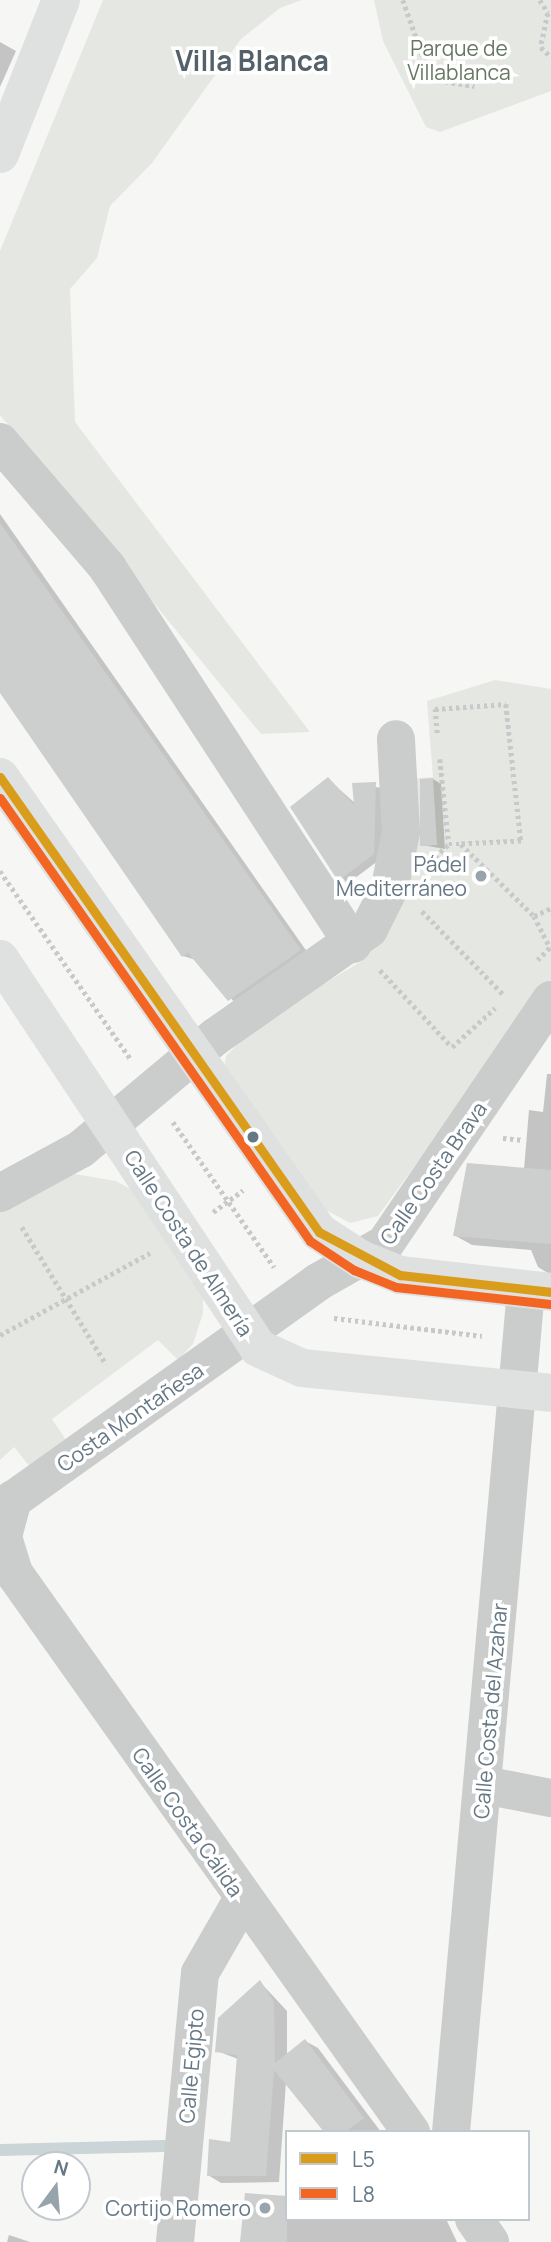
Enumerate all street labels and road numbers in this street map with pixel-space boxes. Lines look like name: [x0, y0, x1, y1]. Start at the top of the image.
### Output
street label: Calle Costa Brava: [374, 1097, 492, 1249]
street label: Calle Costa de Almería: [119, 1145, 259, 1341]
street label: Costa Montañesa: [52, 1357, 208, 1477]
street label: Calle Costa del Azahar: [468, 1602, 512, 1820]
street label: Calle Costa Cálida: [127, 1743, 249, 1901]
street label: Calle Egipto: [173, 2008, 209, 2124]

